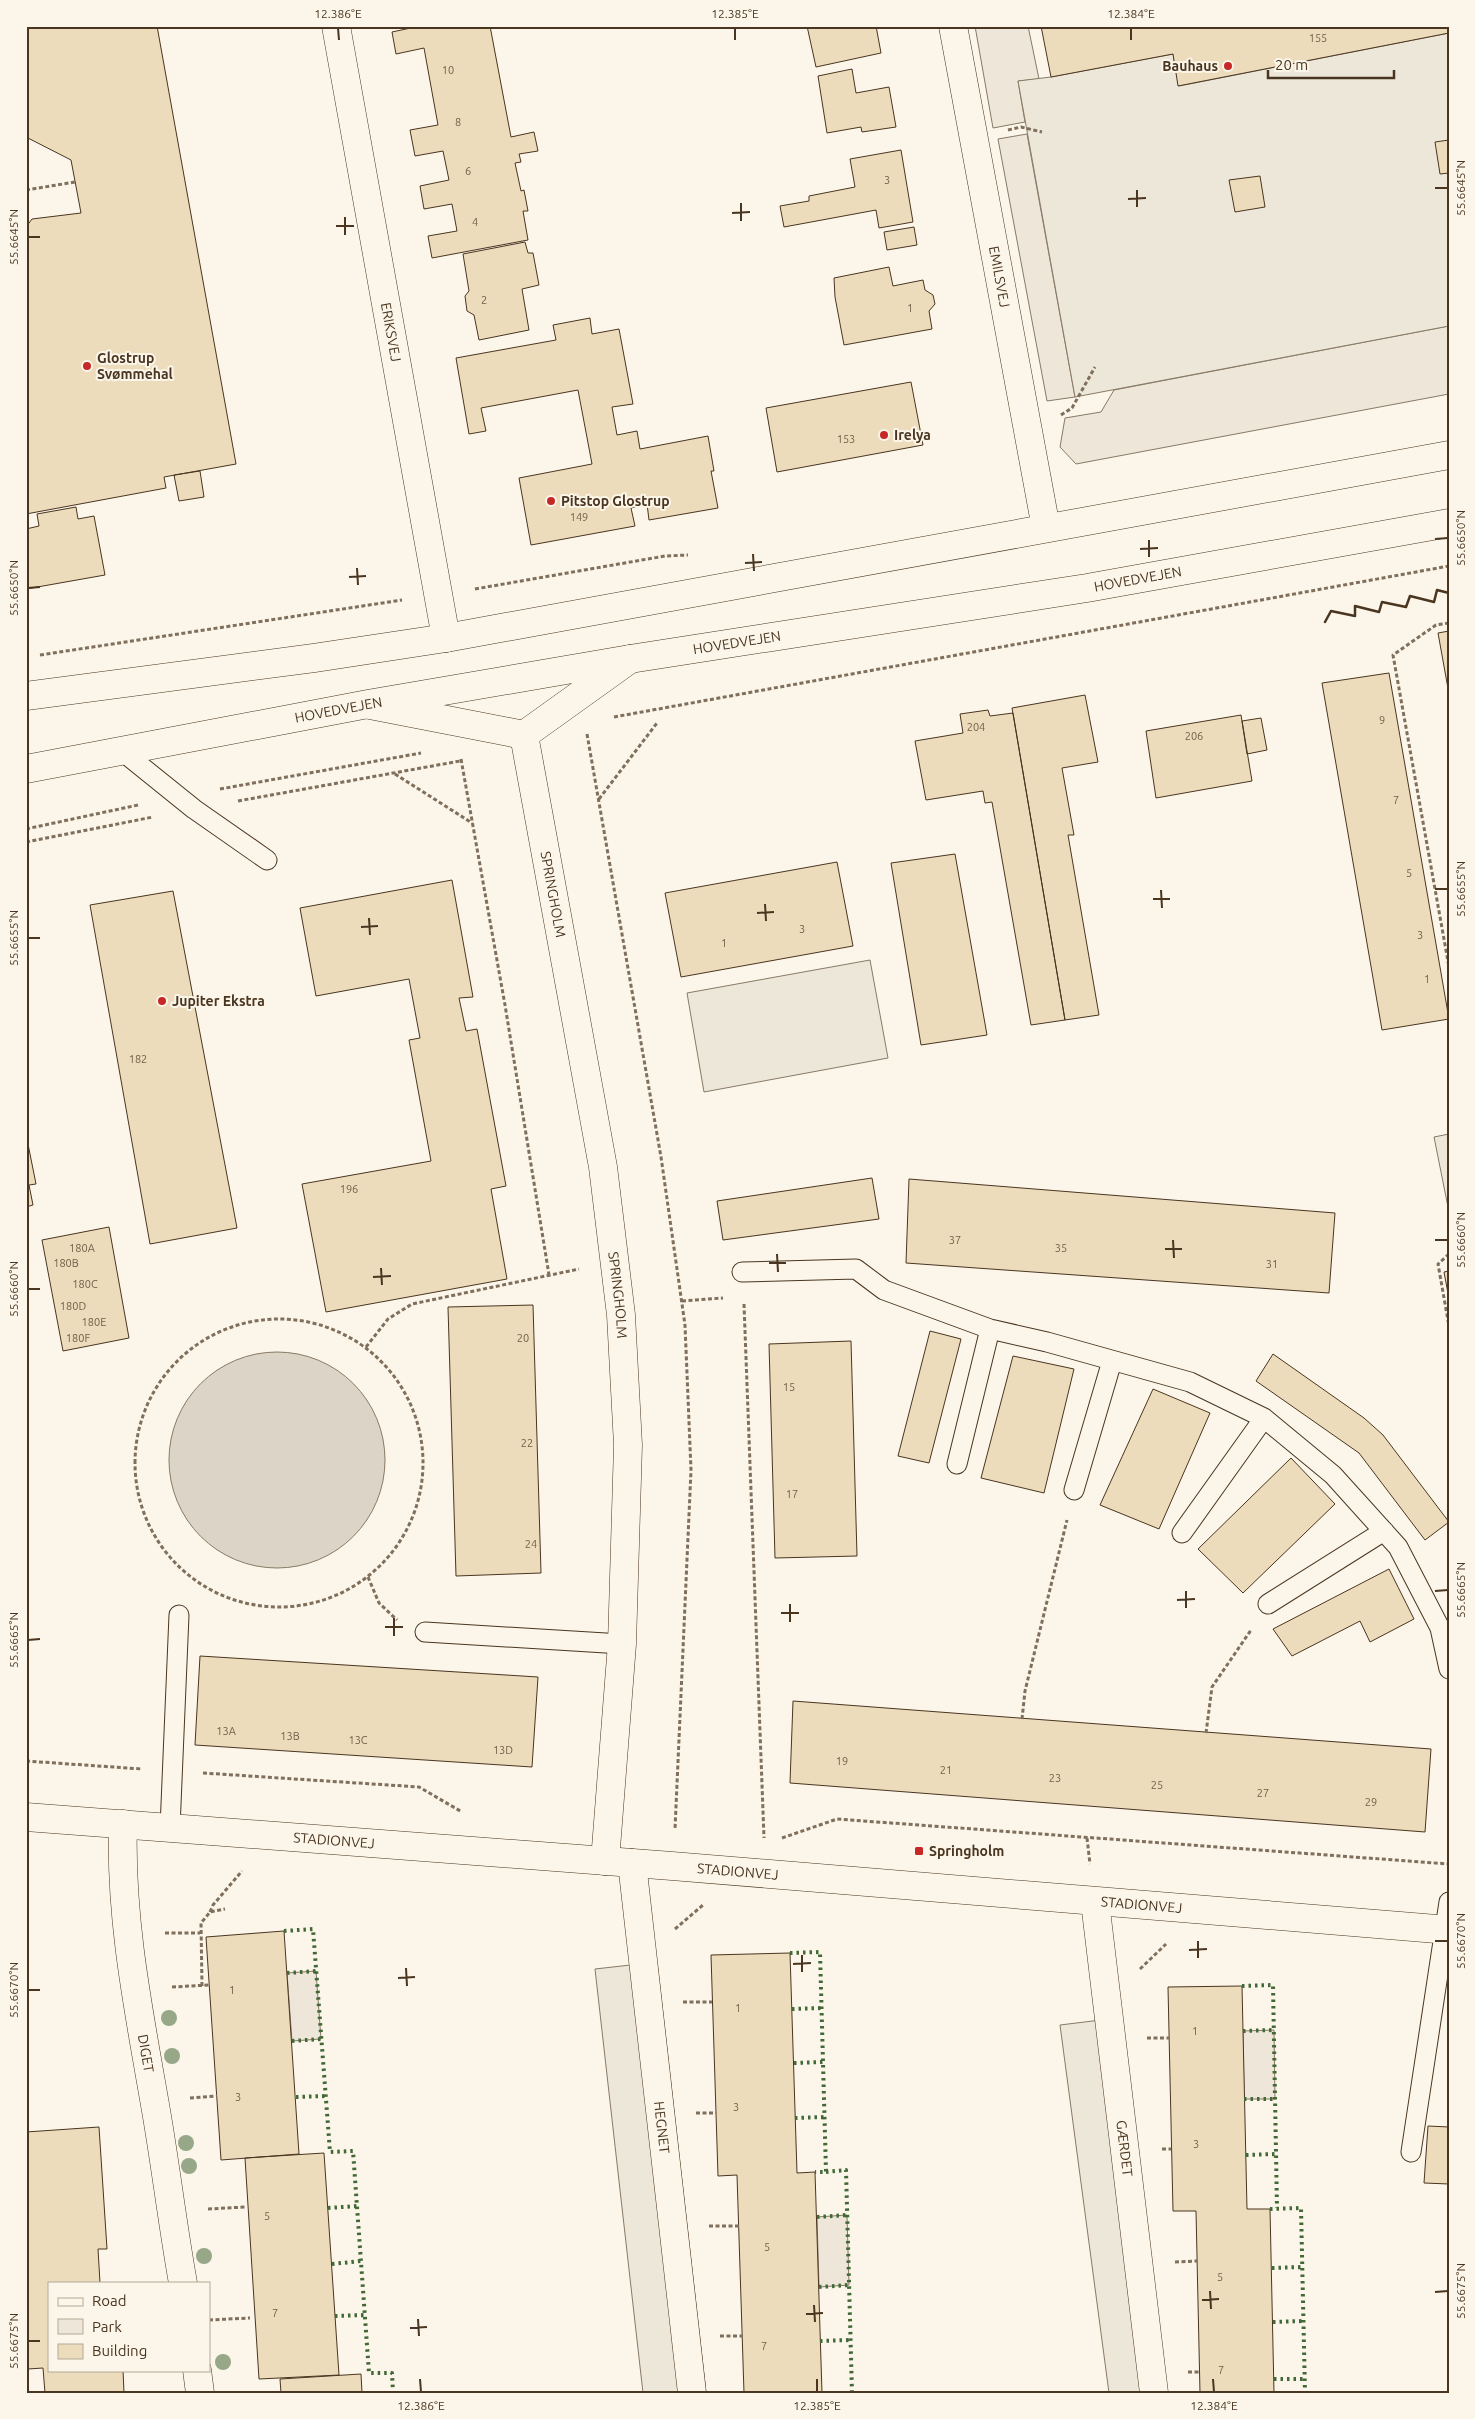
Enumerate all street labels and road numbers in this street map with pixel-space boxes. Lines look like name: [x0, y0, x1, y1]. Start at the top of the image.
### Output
street label: EMILSVEJ: [986, 245, 1013, 309]
street label: ERIKSVEJ: [378, 301, 404, 363]
street label: HOVEDVEJEN: [1093, 563, 1183, 595]
street label: HOVEDVEJEN: [692, 628, 782, 657]
street label: HOVEDVEJEN: [293, 694, 383, 726]
street label: SPRINGHOLM: [537, 850, 569, 939]
street label: SPRINGHOLM: [605, 1251, 630, 1339]
street label: STADIONVEJ: [293, 1829, 375, 1851]
street label: STADIONVEJ: [697, 1860, 779, 1883]
street label: STADIONVEJ: [1100, 1893, 1183, 1916]
street label: DIGET: [135, 2033, 157, 2074]
street label: HEGNET: [651, 2100, 673, 2154]
street label: GÆRDET: [1113, 2119, 1136, 2177]

